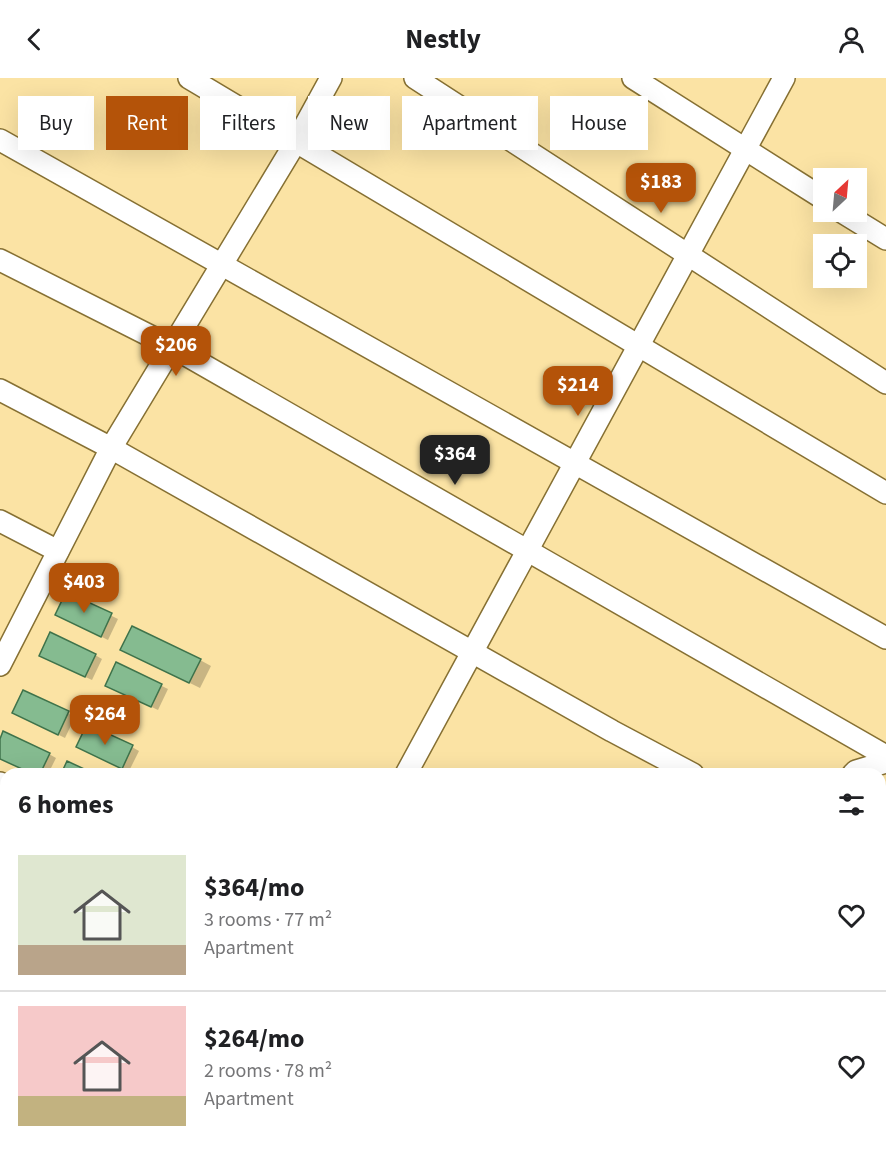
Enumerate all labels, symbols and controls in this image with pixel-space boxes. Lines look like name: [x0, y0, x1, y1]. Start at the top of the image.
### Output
text: Nestly: [405, 20, 481, 59]
icon: back: [18, 23, 51, 56]
icon: person: [835, 23, 868, 56]
chip: Buy: [18, 96, 94, 150]
chip: Rent: [106, 96, 188, 150]
chip: Filters: [200, 96, 296, 150]
chip: New: [308, 96, 390, 150]
chip: Apartment: [402, 96, 538, 150]
chip: House: [550, 96, 648, 150]
pin: $183: [625, 163, 697, 214]
text: $183: [640, 168, 682, 196]
north arrow: [813, 168, 867, 222]
map controls: [813, 168, 867, 288]
button: locate: [813, 234, 867, 288]
pin: $206: [140, 326, 212, 377]
text: $206: [155, 331, 197, 359]
pin: $214: [542, 366, 614, 417]
text: $214: [557, 371, 599, 399]
pin: $364: [419, 435, 491, 486]
text: $364: [434, 440, 476, 468]
pin: $403: [48, 563, 120, 614]
text: $403: [63, 568, 105, 596]
pin: $264: [69, 695, 141, 746]
text: $264: [84, 700, 126, 728]
text: 6 homes: [18, 786, 113, 823]
icon: filters: [835, 788, 868, 821]
text: $364/mo: [204, 869, 304, 906]
icon: home: [66, 879, 138, 951]
icon: heart: [835, 899, 868, 932]
text: 3 rooms · 77 m²: [204, 906, 332, 934]
text: Apartment: [204, 934, 294, 962]
text: $264/mo: [204, 1020, 304, 1057]
icon: home: [66, 1030, 138, 1102]
icon: heart: [835, 1050, 868, 1083]
text: 2 rooms · 78 m²: [204, 1057, 332, 1085]
text: Apartment: [204, 1085, 294, 1113]

